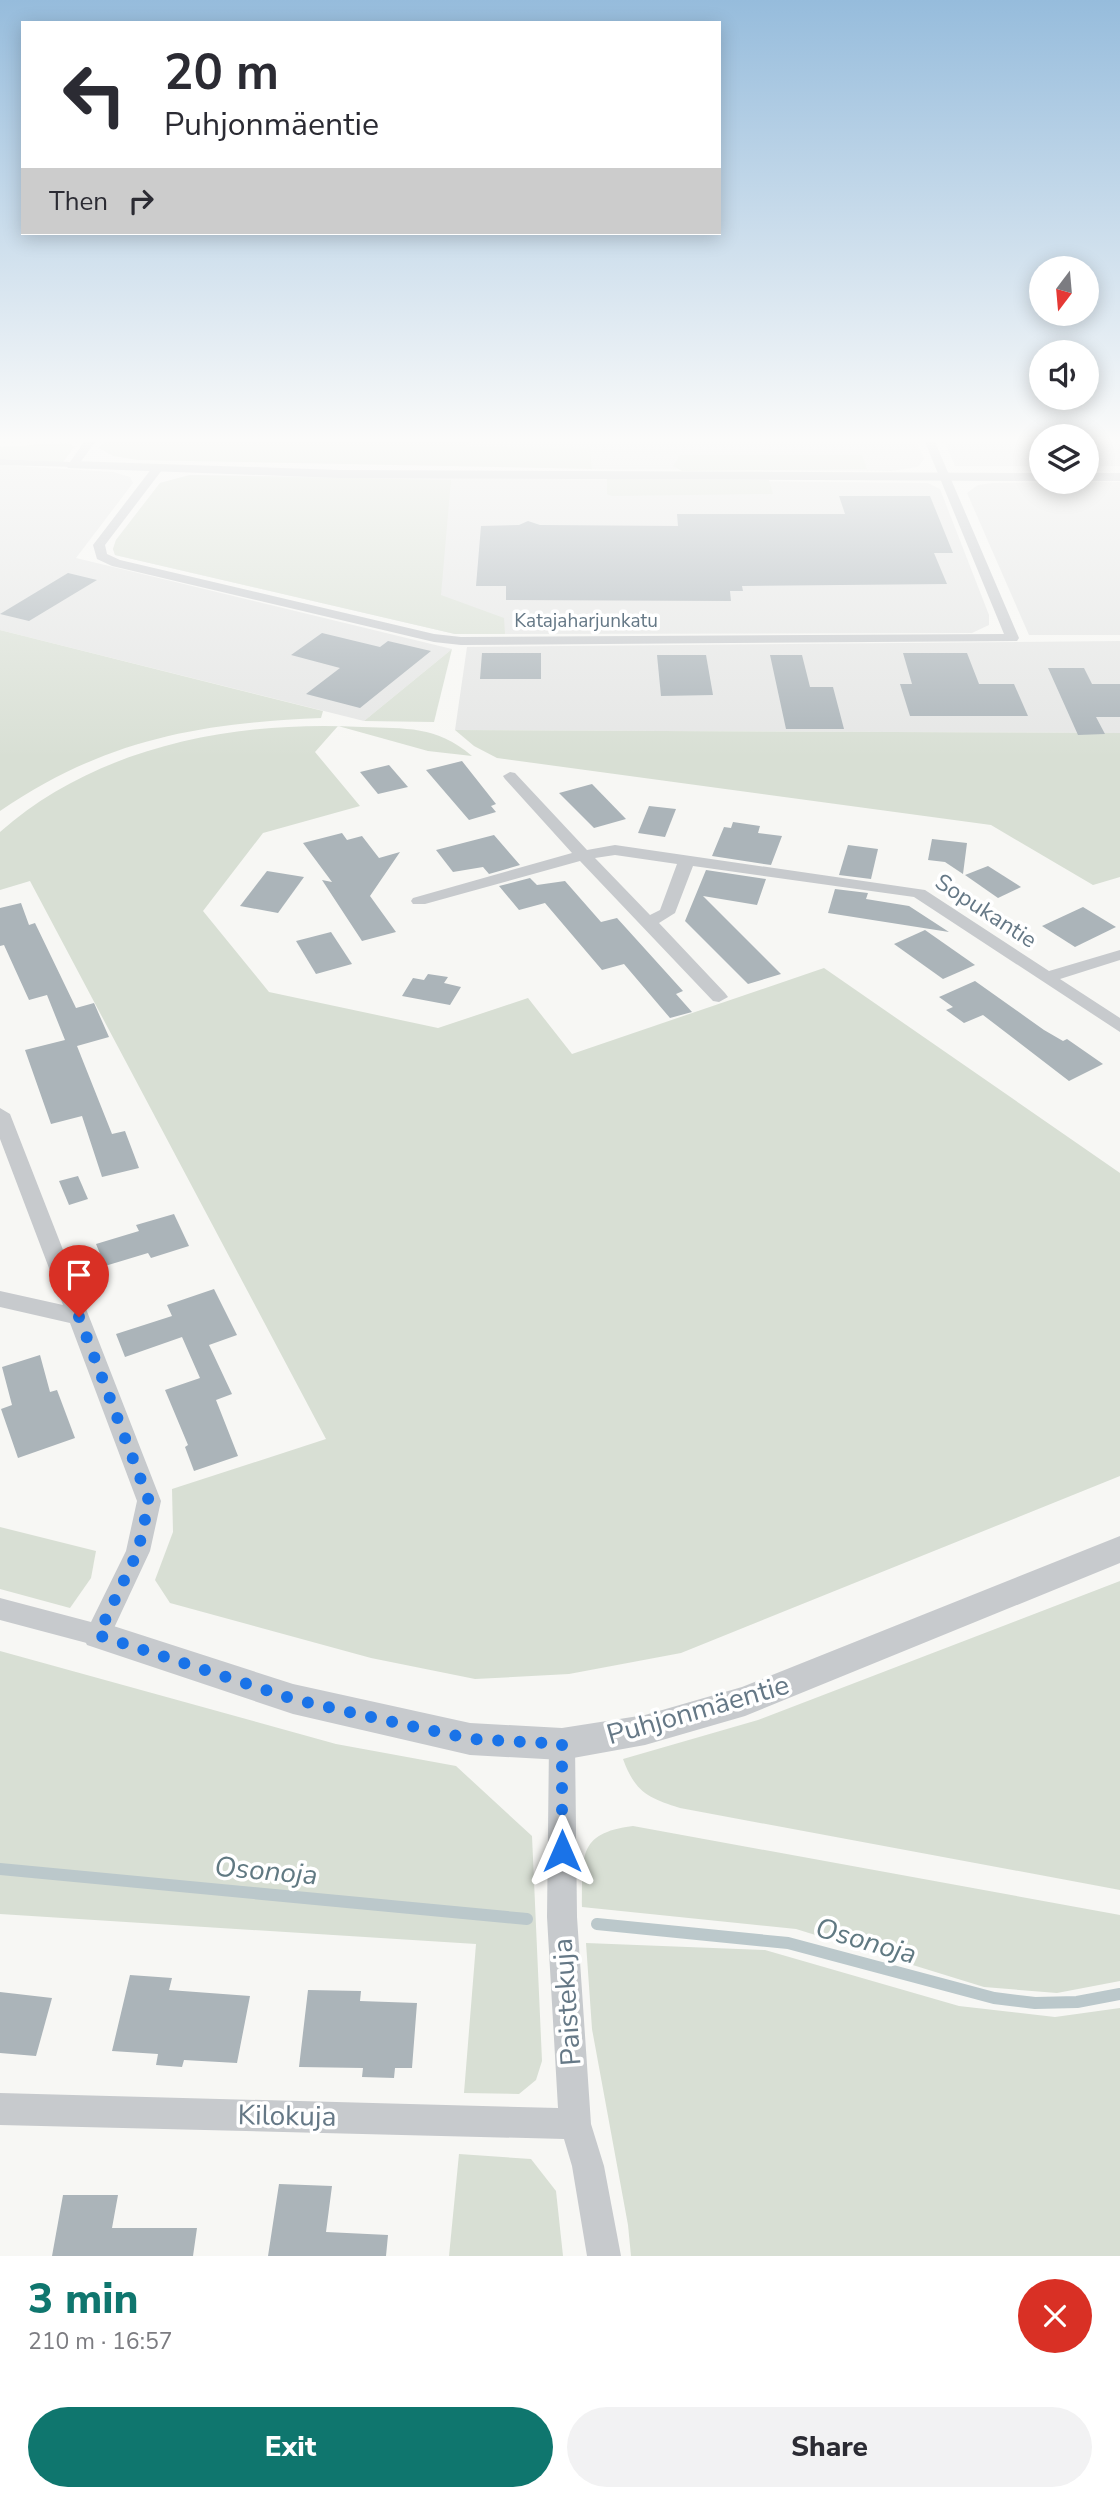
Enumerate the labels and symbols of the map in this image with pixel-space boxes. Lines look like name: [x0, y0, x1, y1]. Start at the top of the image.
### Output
north arrow: [1029, 256, 1099, 326]
street label: Katajaharjunkatu: [514, 608, 658, 634]
street label: Sopukantie: [929, 867, 1043, 955]
pin: [49, 1245, 109, 1317]
street label: Puhjonmäentie: [602, 1666, 794, 1754]
position arrow: [525, 1814, 599, 1888]
water label: Osonoja: [213, 1848, 319, 1894]
water label: Osonoja: [811, 1908, 921, 1974]
street label: Paistekuja: [544, 1937, 590, 2067]
street label: Kilokuja: [237, 2096, 337, 2136]

